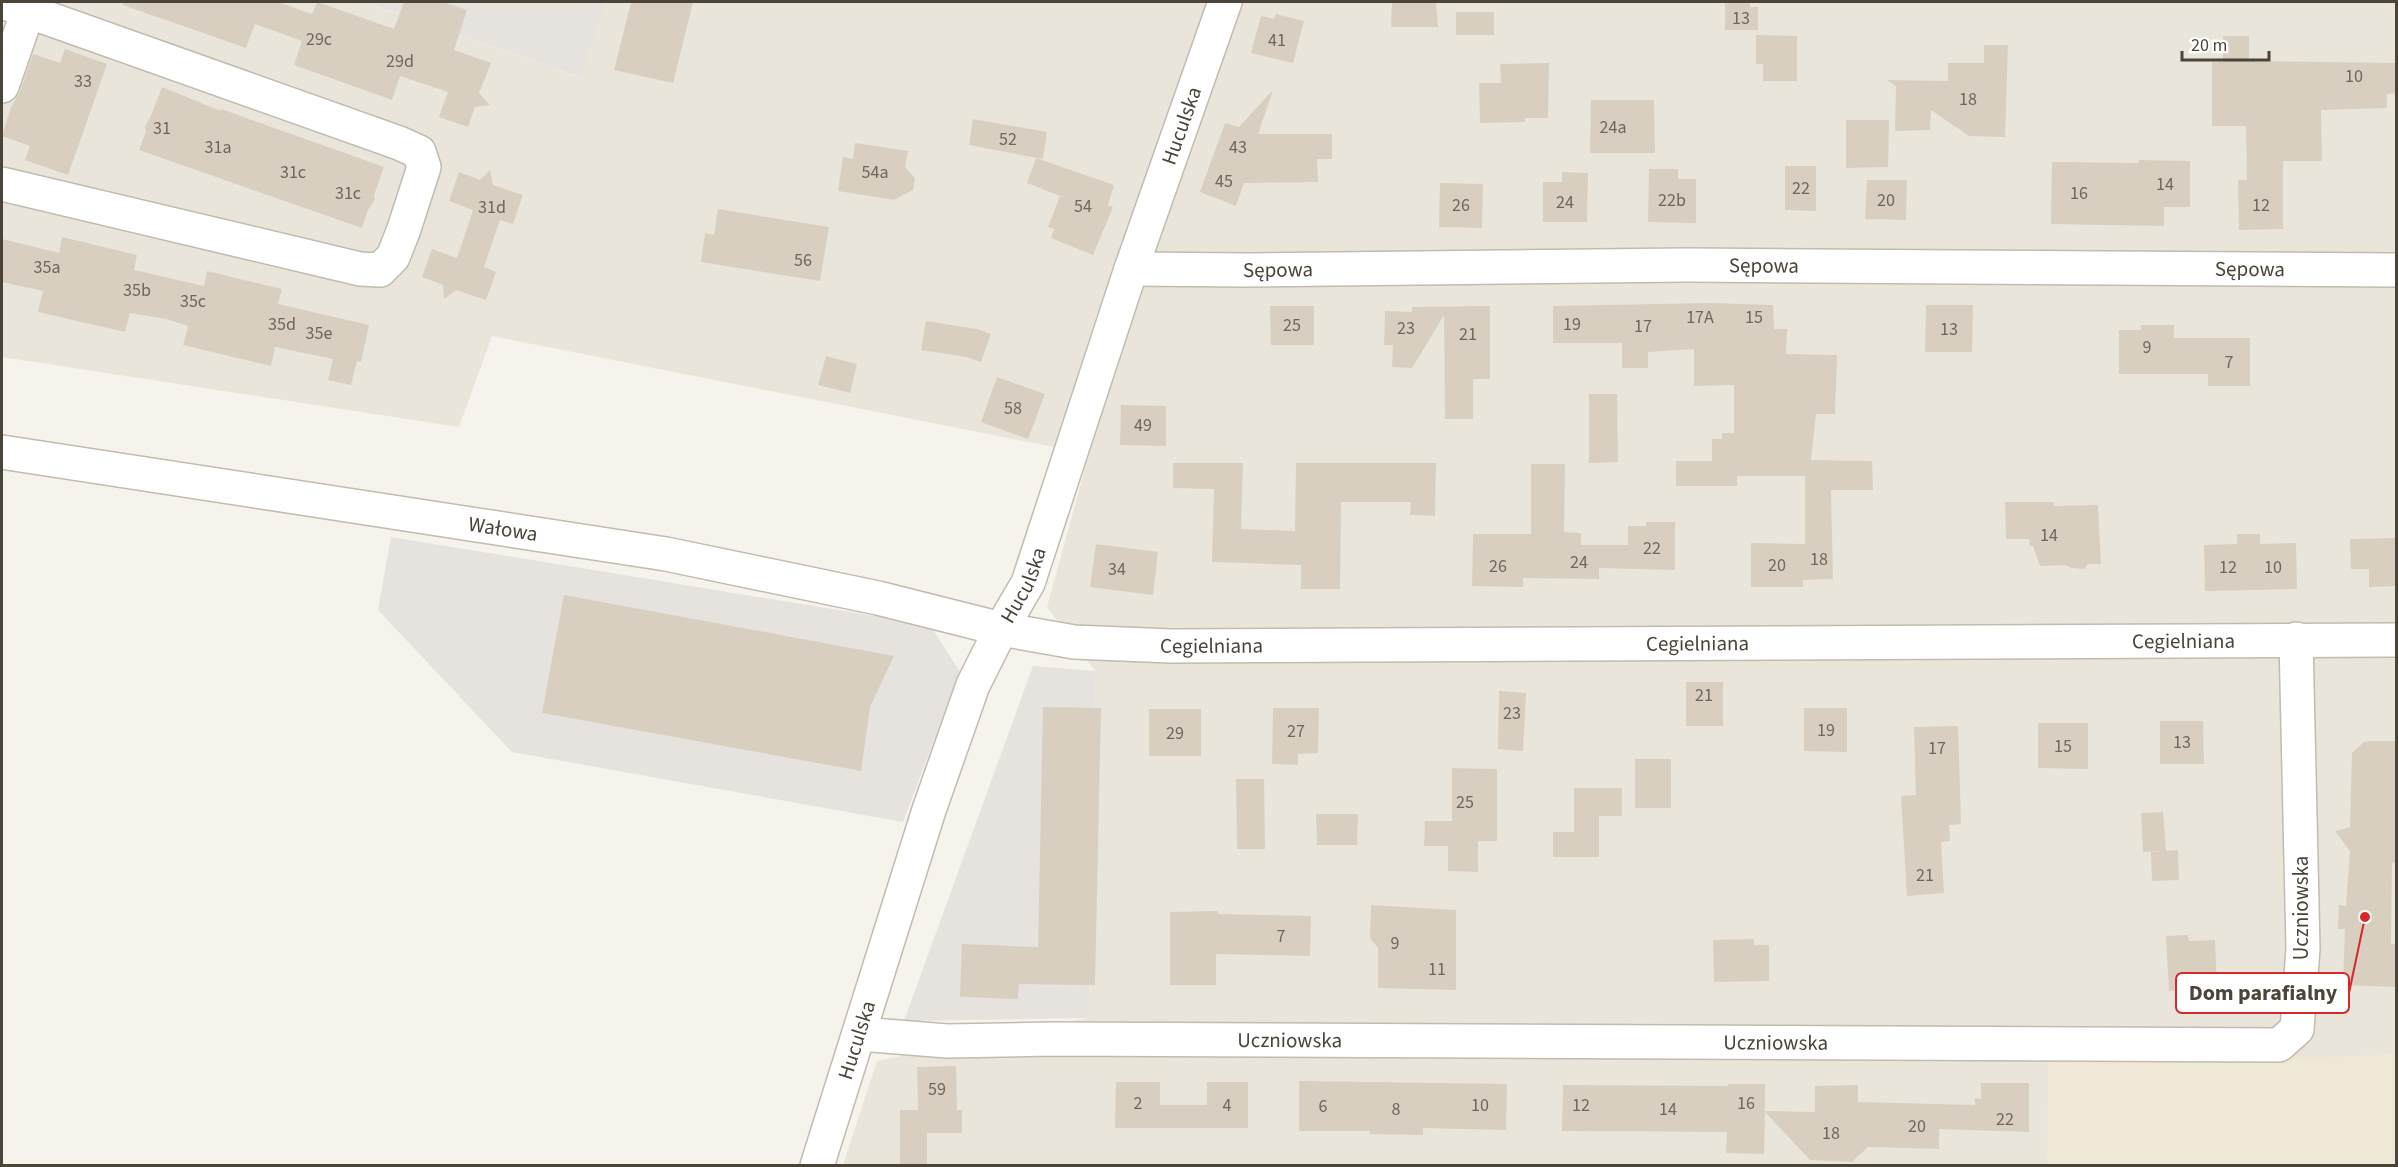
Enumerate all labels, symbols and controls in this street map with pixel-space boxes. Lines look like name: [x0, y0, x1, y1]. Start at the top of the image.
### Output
house number: 13: [1732, 6, 1750, 31]
scale bar: [2182, 24, 2269, 62]
house number: 29c: [306, 27, 332, 52]
house number: 41: [1268, 28, 1286, 53]
text: 20 m: [2191, 33, 2227, 58]
house number: 29d: [386, 49, 414, 74]
house number: 10: [2345, 64, 2363, 89]
house number: 33: [74, 69, 92, 94]
street label: Huculska: [1154, 83, 1209, 169]
house number: 18: [1959, 87, 1977, 112]
house number: 24a: [1600, 115, 1626, 140]
house number: 31: [153, 116, 171, 141]
house number: 52: [999, 127, 1017, 152]
house number: 31a: [205, 135, 231, 160]
house number: 43: [1229, 135, 1247, 160]
house number: 31c: [280, 160, 306, 185]
house number: 54a: [862, 160, 888, 185]
house number: 45: [1215, 169, 1233, 194]
house number: 14: [2156, 172, 2174, 197]
house number: 22: [1792, 176, 1810, 201]
house number: 31c: [335, 181, 361, 206]
house number: 16: [2070, 181, 2088, 206]
house number: 22b: [1658, 188, 1686, 213]
house number: 20: [1877, 188, 1895, 213]
house number: 24: [1556, 190, 1574, 215]
house number: 26: [1452, 193, 1470, 218]
house number: 12: [2252, 193, 2270, 218]
house number: 54: [1074, 194, 1092, 219]
house number: 31d: [478, 195, 506, 220]
house number: 56: [794, 248, 812, 273]
street label: Sępowa: [1729, 250, 1799, 281]
street label: Sępowa: [1243, 254, 1313, 285]
street label: Sępowa: [2215, 254, 2285, 284]
house number: 35a: [34, 255, 60, 280]
house number: 35b: [123, 278, 151, 303]
house number: 35c: [180, 289, 206, 314]
house number: 17A: [1686, 305, 1714, 330]
house number: 15: [1745, 305, 1763, 330]
house number: 35d: [268, 312, 296, 337]
house number: 19: [1563, 312, 1581, 337]
house number: 25: [1283, 313, 1301, 338]
house number: 17: [1634, 314, 1652, 339]
house number: 23: [1397, 316, 1415, 341]
house number: 13: [1940, 317, 1958, 342]
house number: 35e: [306, 321, 332, 346]
house number: 21: [1459, 322, 1477, 347]
house number: 9: [2143, 335, 2152, 360]
house number: 7: [2225, 350, 2234, 375]
house number: 58: [1004, 396, 1022, 421]
house number: 49: [1134, 413, 1152, 438]
street label: Wałowa: [466, 509, 540, 549]
house number: 14: [2040, 523, 2058, 548]
house number: 22: [1643, 536, 1661, 561]
street label: Huculska: [993, 543, 1054, 629]
house number: 18: [1810, 547, 1828, 572]
house number: 24: [1570, 550, 1588, 575]
house number: 20: [1768, 553, 1786, 578]
house number: 26: [1489, 554, 1507, 579]
house number: 12: [2219, 555, 2237, 580]
house number: 10: [2264, 555, 2282, 580]
house number: 34: [1108, 557, 1126, 582]
street label: Cegielniana: [2132, 626, 2235, 656]
street label: Cegielniana: [1646, 628, 1749, 659]
street label: Cegielniana: [1159, 631, 1263, 661]
house number: 21: [1695, 683, 1713, 708]
house number: 23: [1503, 701, 1521, 726]
house number: 19: [1817, 718, 1835, 743]
house number: 27: [1287, 719, 1305, 744]
house number: 29: [1166, 721, 1184, 746]
house number: 13: [2173, 730, 2191, 755]
house number: 15: [2054, 734, 2072, 759]
house number: 17: [1928, 736, 1946, 761]
house number: 25: [1456, 790, 1474, 815]
street label: Uczniowska: [2286, 856, 2316, 960]
house number: 21: [1916, 863, 1934, 888]
house number: 7: [1277, 924, 1286, 949]
house number: 9: [1391, 931, 1400, 956]
house number: 11: [1428, 957, 1446, 982]
callout: Dom parafialny: [2176, 973, 2349, 1013]
text: Dom parafialny: [2189, 977, 2338, 1009]
street label: Huculska: [830, 997, 883, 1083]
street label: Uczniowska: [1237, 1025, 1342, 1055]
street label: Uczniowska: [1723, 1027, 1828, 1058]
house number: 59: [928, 1077, 946, 1102]
house number: 2: [1134, 1091, 1143, 1116]
house number: 16: [1737, 1091, 1755, 1116]
house number: 4: [1223, 1093, 1232, 1118]
house number: 10: [1471, 1093, 1489, 1118]
house number: 12: [1572, 1093, 1590, 1118]
house number: 6: [1319, 1094, 1328, 1119]
house number: 8: [1392, 1097, 1401, 1122]
house number: 14: [1659, 1097, 1677, 1122]
house number: 22: [1996, 1107, 2014, 1132]
house number: 20: [1908, 1114, 1926, 1139]
house number: 18: [1822, 1121, 1840, 1146]

